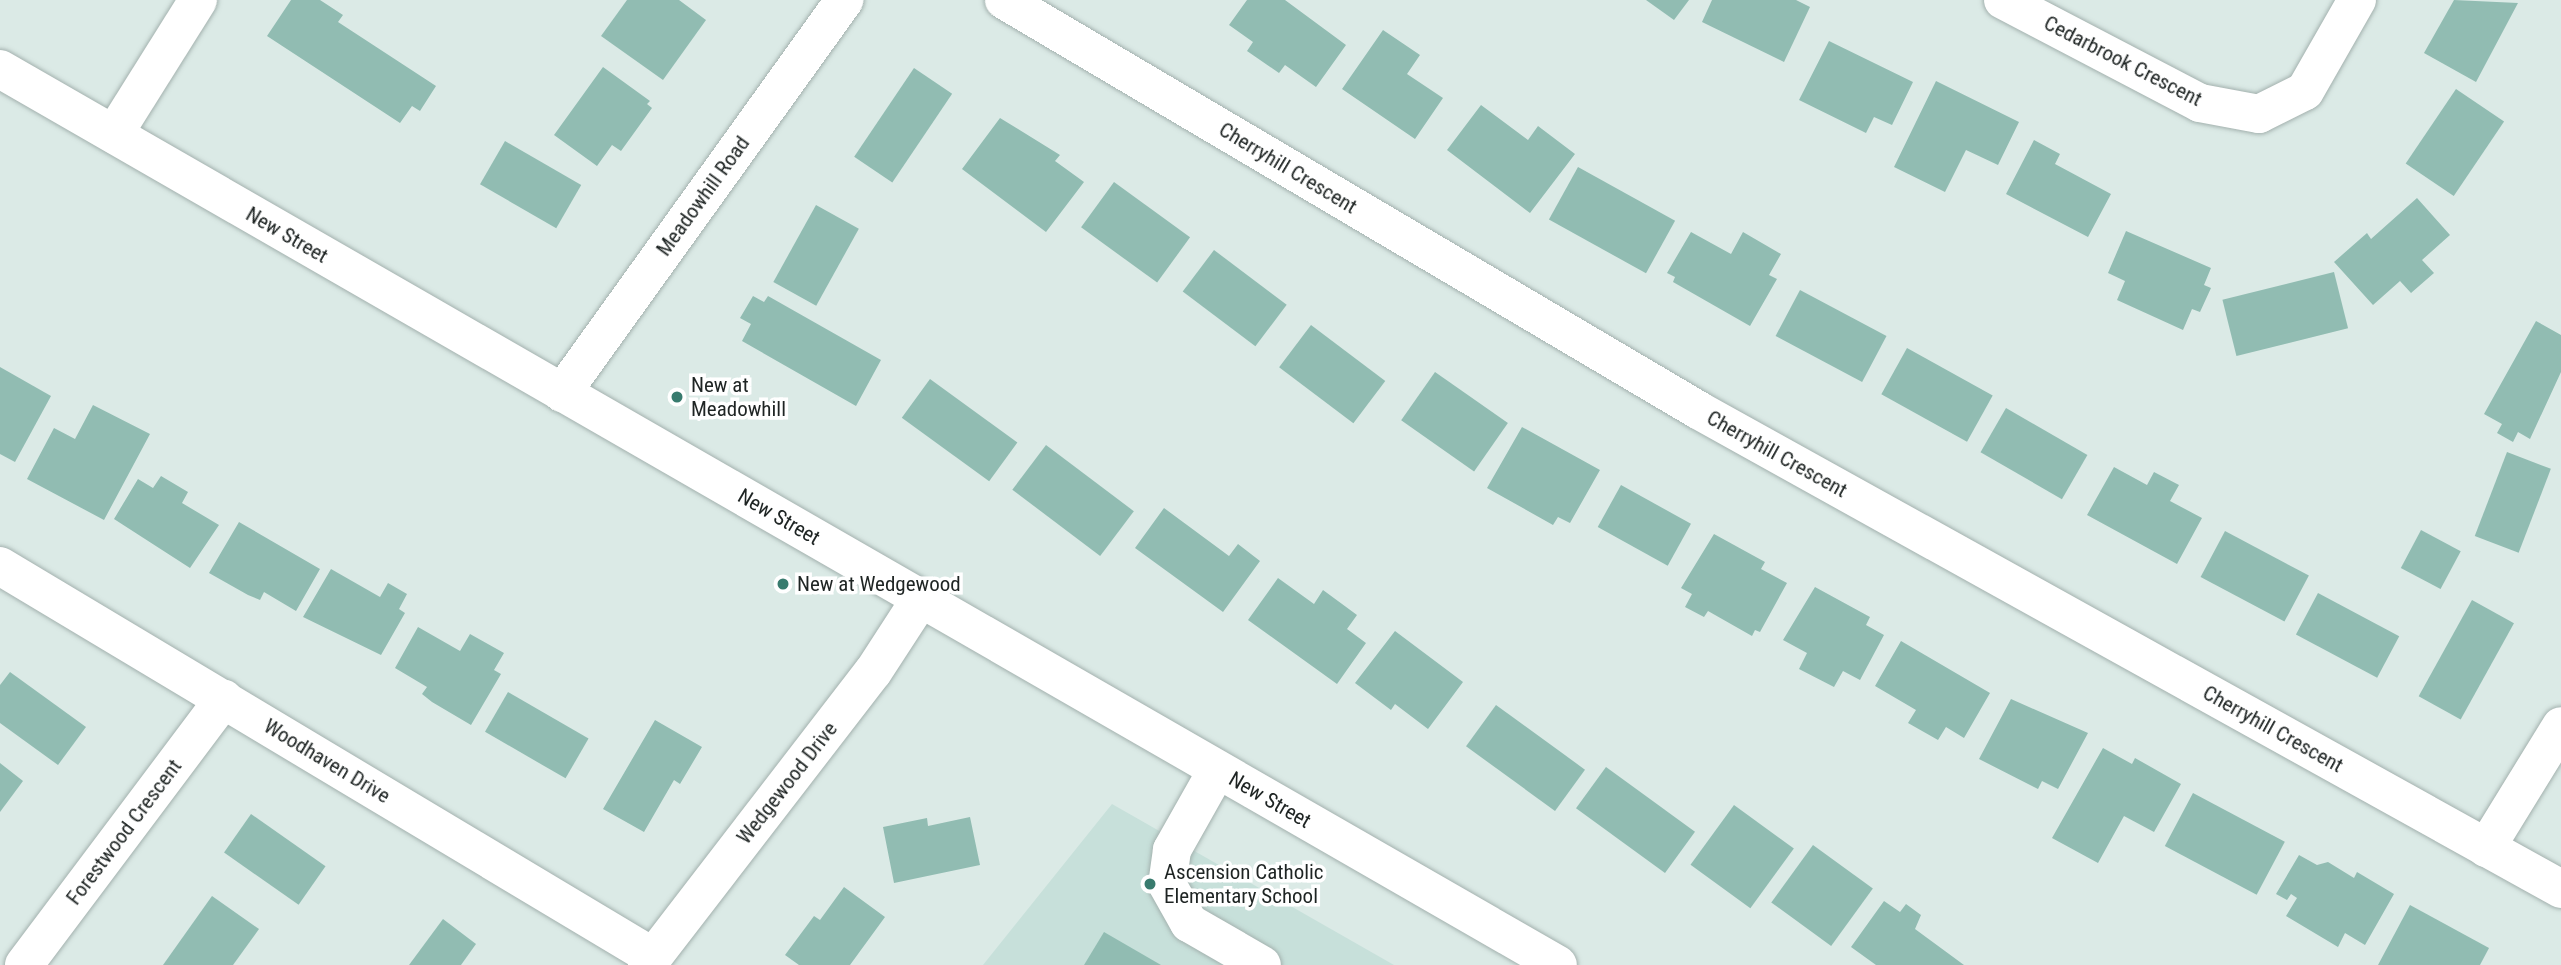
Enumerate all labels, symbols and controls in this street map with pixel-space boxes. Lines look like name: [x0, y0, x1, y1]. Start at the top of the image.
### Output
street label: Cedarbrook Crescent: [2040, 10, 2206, 112]
street label: Cherryhill Crescent: [1214, 117, 1362, 219]
street label: Meadowhill Road: [651, 131, 755, 261]
street label: New Street: [241, 201, 333, 269]
place label: New at Meadowhill: [691, 372, 786, 422]
marker: New at Meadowhill: [669, 389, 685, 405]
street label: Cherryhill Crescent: [1702, 405, 1852, 503]
street label: New Street: [733, 483, 825, 551]
place label: New at Wedgewood: [797, 571, 961, 597]
marker: New at Wedgewood: [775, 576, 791, 592]
street label: Cherryhill Crescent: [2198, 680, 2348, 778]
street label: Woodhaven Drive: [259, 713, 395, 809]
street label: Wedgewood Drive: [732, 717, 842, 849]
street label: Forestwood Crescent: [61, 754, 187, 910]
street label: New Street: [1224, 766, 1316, 834]
place label: Ascension Catholic Elementary School: [1164, 859, 1324, 909]
marker: Ascension Catholic Elementary School: [1142, 876, 1158, 892]

